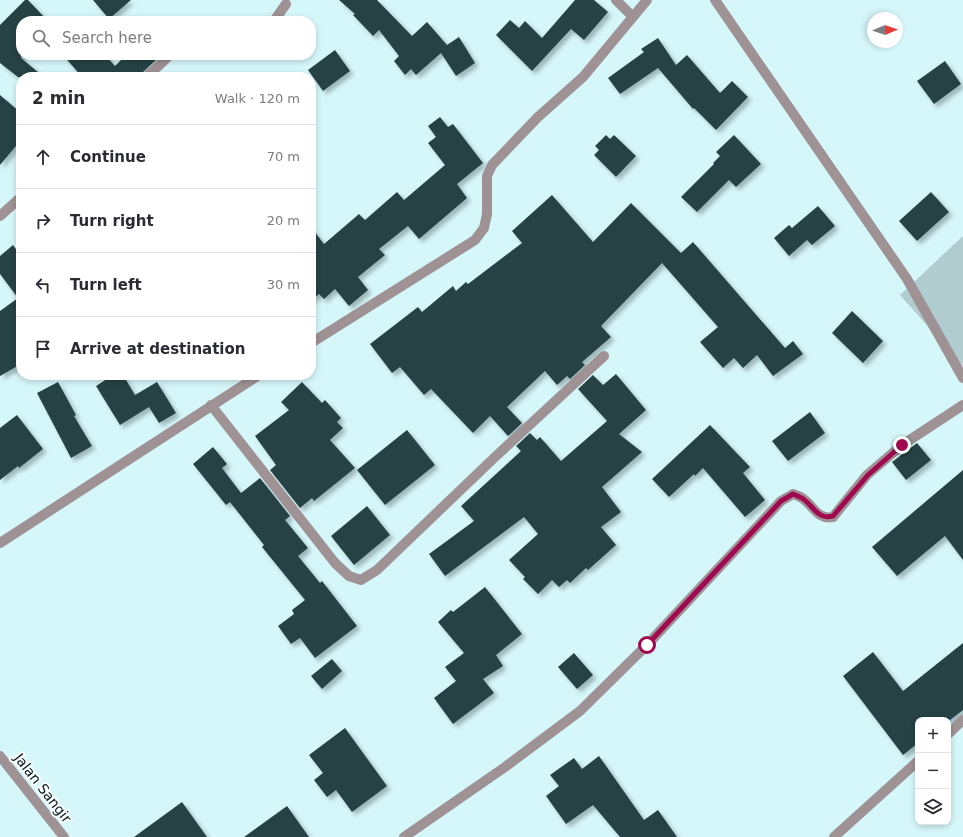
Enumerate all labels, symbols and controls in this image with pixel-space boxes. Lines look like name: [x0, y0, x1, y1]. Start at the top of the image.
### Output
north arrow: [867, 12, 903, 48]
search box: [16, 16, 316, 60]
icon: search: [30, 27, 52, 49]
text: Search here: [62, 29, 152, 47]
text: 2 min: [32, 88, 85, 108]
text: Walk · 120 m: [215, 91, 300, 106]
icon: ahead: [32, 146, 54, 168]
text: Continue: [70, 148, 146, 166]
text: 70 m: [267, 149, 300, 164]
icon: right: [32, 210, 54, 232]
text: Turn right: [70, 212, 154, 230]
text: 20 m: [267, 213, 300, 228]
icon: left: [32, 274, 54, 296]
text: Turn left: [70, 276, 142, 294]
text: 30 m: [267, 277, 300, 292]
icon: arrive: [32, 338, 54, 360]
text: Arrive at destination: [70, 340, 245, 358]
route end: [893, 436, 911, 454]
route start: [638, 636, 656, 654]
map controls: [915, 717, 951, 825]
button: +: [915, 717, 951, 753]
street label: Jalan Sangir: [10, 749, 75, 826]
button: −: [915, 753, 951, 789]
button: layers: [915, 789, 951, 825]

